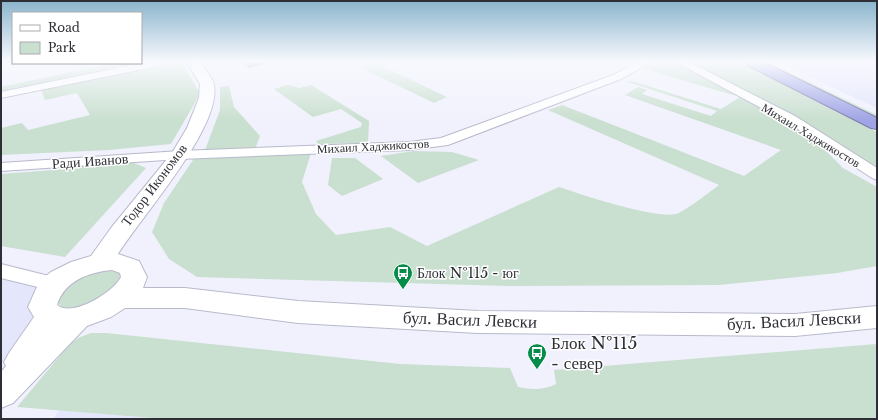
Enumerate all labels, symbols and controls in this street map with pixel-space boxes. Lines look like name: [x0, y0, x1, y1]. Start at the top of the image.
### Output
legend: [12, 12, 142, 64]
text: Road: [48, 20, 80, 35]
text: Park: [48, 40, 76, 55]
street label: Михаил Хаджикостов: [759, 100, 863, 171]
street label: Михаил Хаджикостов: [316, 136, 430, 156]
street label: Тодор Икономов: [117, 140, 191, 230]
street label: Ради Иванов: [51, 149, 129, 173]
bus stop icon: Блок №115 - юг: [392, 262, 414, 290]
place label: Блок №115 - юг: [417, 264, 519, 282]
street label: бул. Васил Левски: [403, 307, 537, 333]
street label: бул. Васил Левски: [726, 307, 862, 335]
place label: Блок №115 - север: [551, 333, 637, 374]
bus stop icon: Блок №115 - север: [526, 342, 548, 370]

